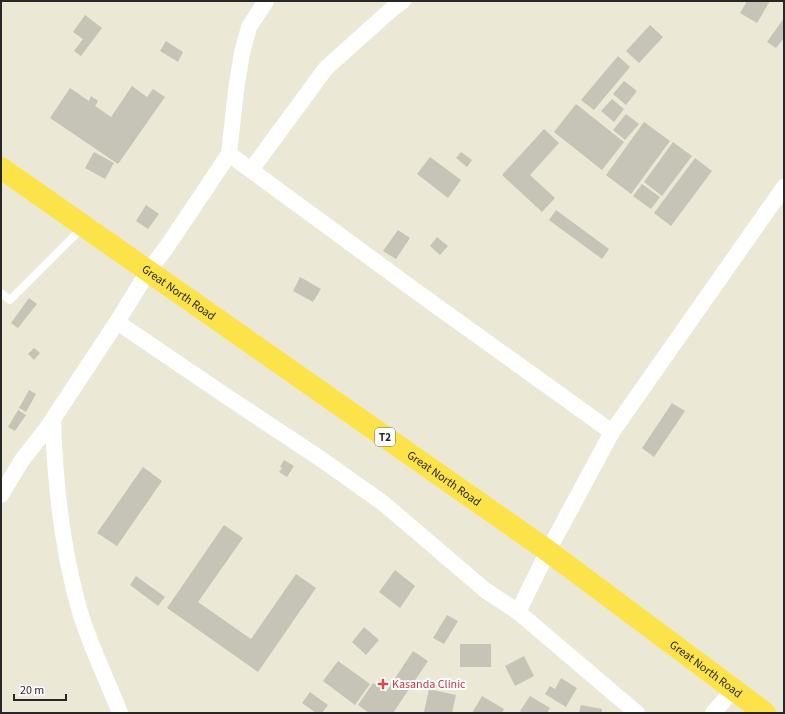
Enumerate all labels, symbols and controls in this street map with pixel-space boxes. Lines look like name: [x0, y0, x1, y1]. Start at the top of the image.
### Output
street label: Great North Road: [138, 261, 219, 325]
road number: T2: [375, 428, 395, 446]
street label: Great North Road: [403, 447, 484, 511]
street label: Great North Road: [666, 637, 746, 702]
scale bar: [14, 676, 66, 702]
place label: Kasanda Clinic: [392, 676, 466, 693]
marker: Kasanda Clinic: [377, 678, 389, 690]
text: 20 m: [20, 682, 44, 699]

